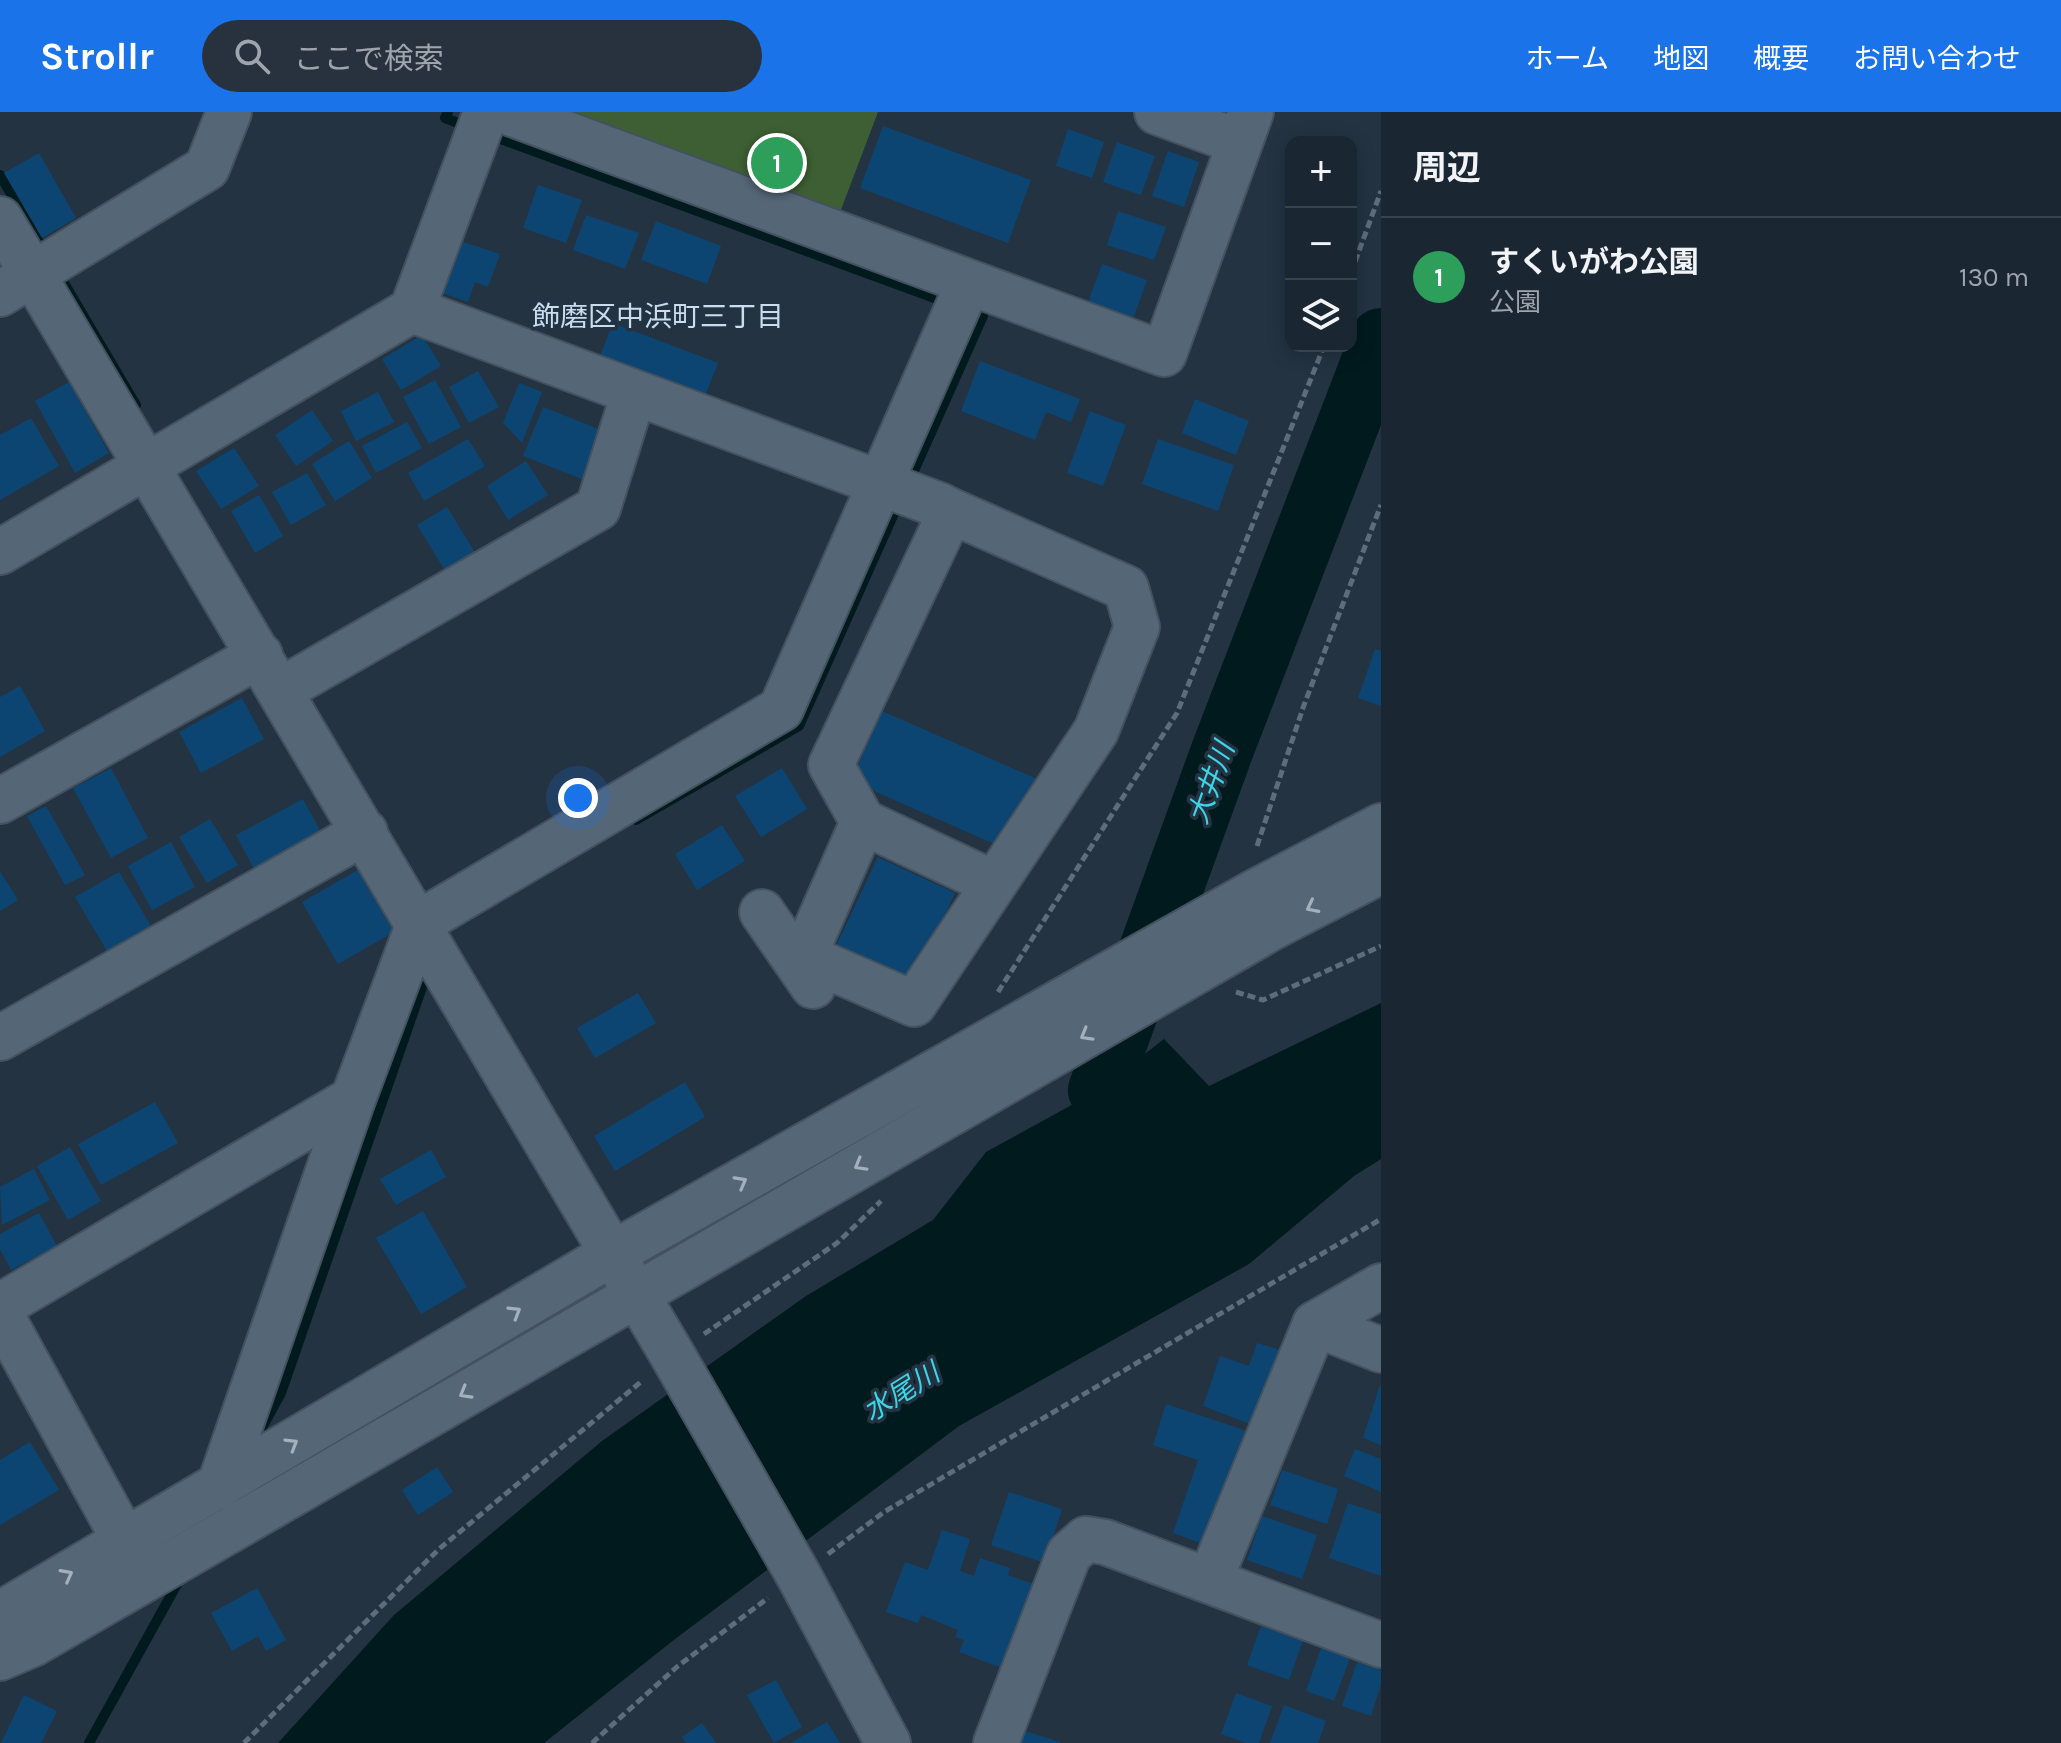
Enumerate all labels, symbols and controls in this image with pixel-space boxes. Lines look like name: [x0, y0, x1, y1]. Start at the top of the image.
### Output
search box: [202, 20, 762, 92]
text: Strollr: [40, 34, 154, 79]
icon: search: [230, 34, 274, 78]
text: ここで検索: [294, 41, 444, 77]
text: ホーム: [1526, 42, 1609, 75]
text: 地図: [1653, 42, 1709, 75]
text: 概要: [1753, 42, 1809, 75]
text: お問い合わせ: [1853, 42, 2021, 75]
pin: 1: [751, 133, 803, 193]
map controls: [1285, 136, 1357, 352]
button: +: [1285, 136, 1357, 208]
text: 周辺: [1413, 148, 1481, 188]
button: −: [1285, 208, 1357, 280]
text: すくいがわ公園: [1489, 244, 1699, 280]
text: 1: [1434, 262, 1444, 293]
text: 130 m: [1959, 262, 2029, 293]
button: layers: [1285, 280, 1357, 352]
text: 公園: [1489, 287, 1541, 318]
district label: 飾磨区中浜町三丁目: [532, 300, 784, 333]
water label: 大井川: [1181, 735, 1242, 828]
your location: [558, 778, 598, 818]
one-way arrow: [1305, 897, 1320, 913]
one-way arrow: [1080, 1025, 1094, 1041]
one-way arrow: [854, 1155, 869, 1171]
one-way arrow: [732, 1176, 746, 1192]
one-way arrow: [506, 1306, 521, 1321]
water label: 水尾川: [857, 1354, 948, 1428]
one-way arrow: [460, 1383, 474, 1399]
one-way arrow: [283, 1438, 298, 1454]
one-way arrow: [59, 1569, 73, 1584]

